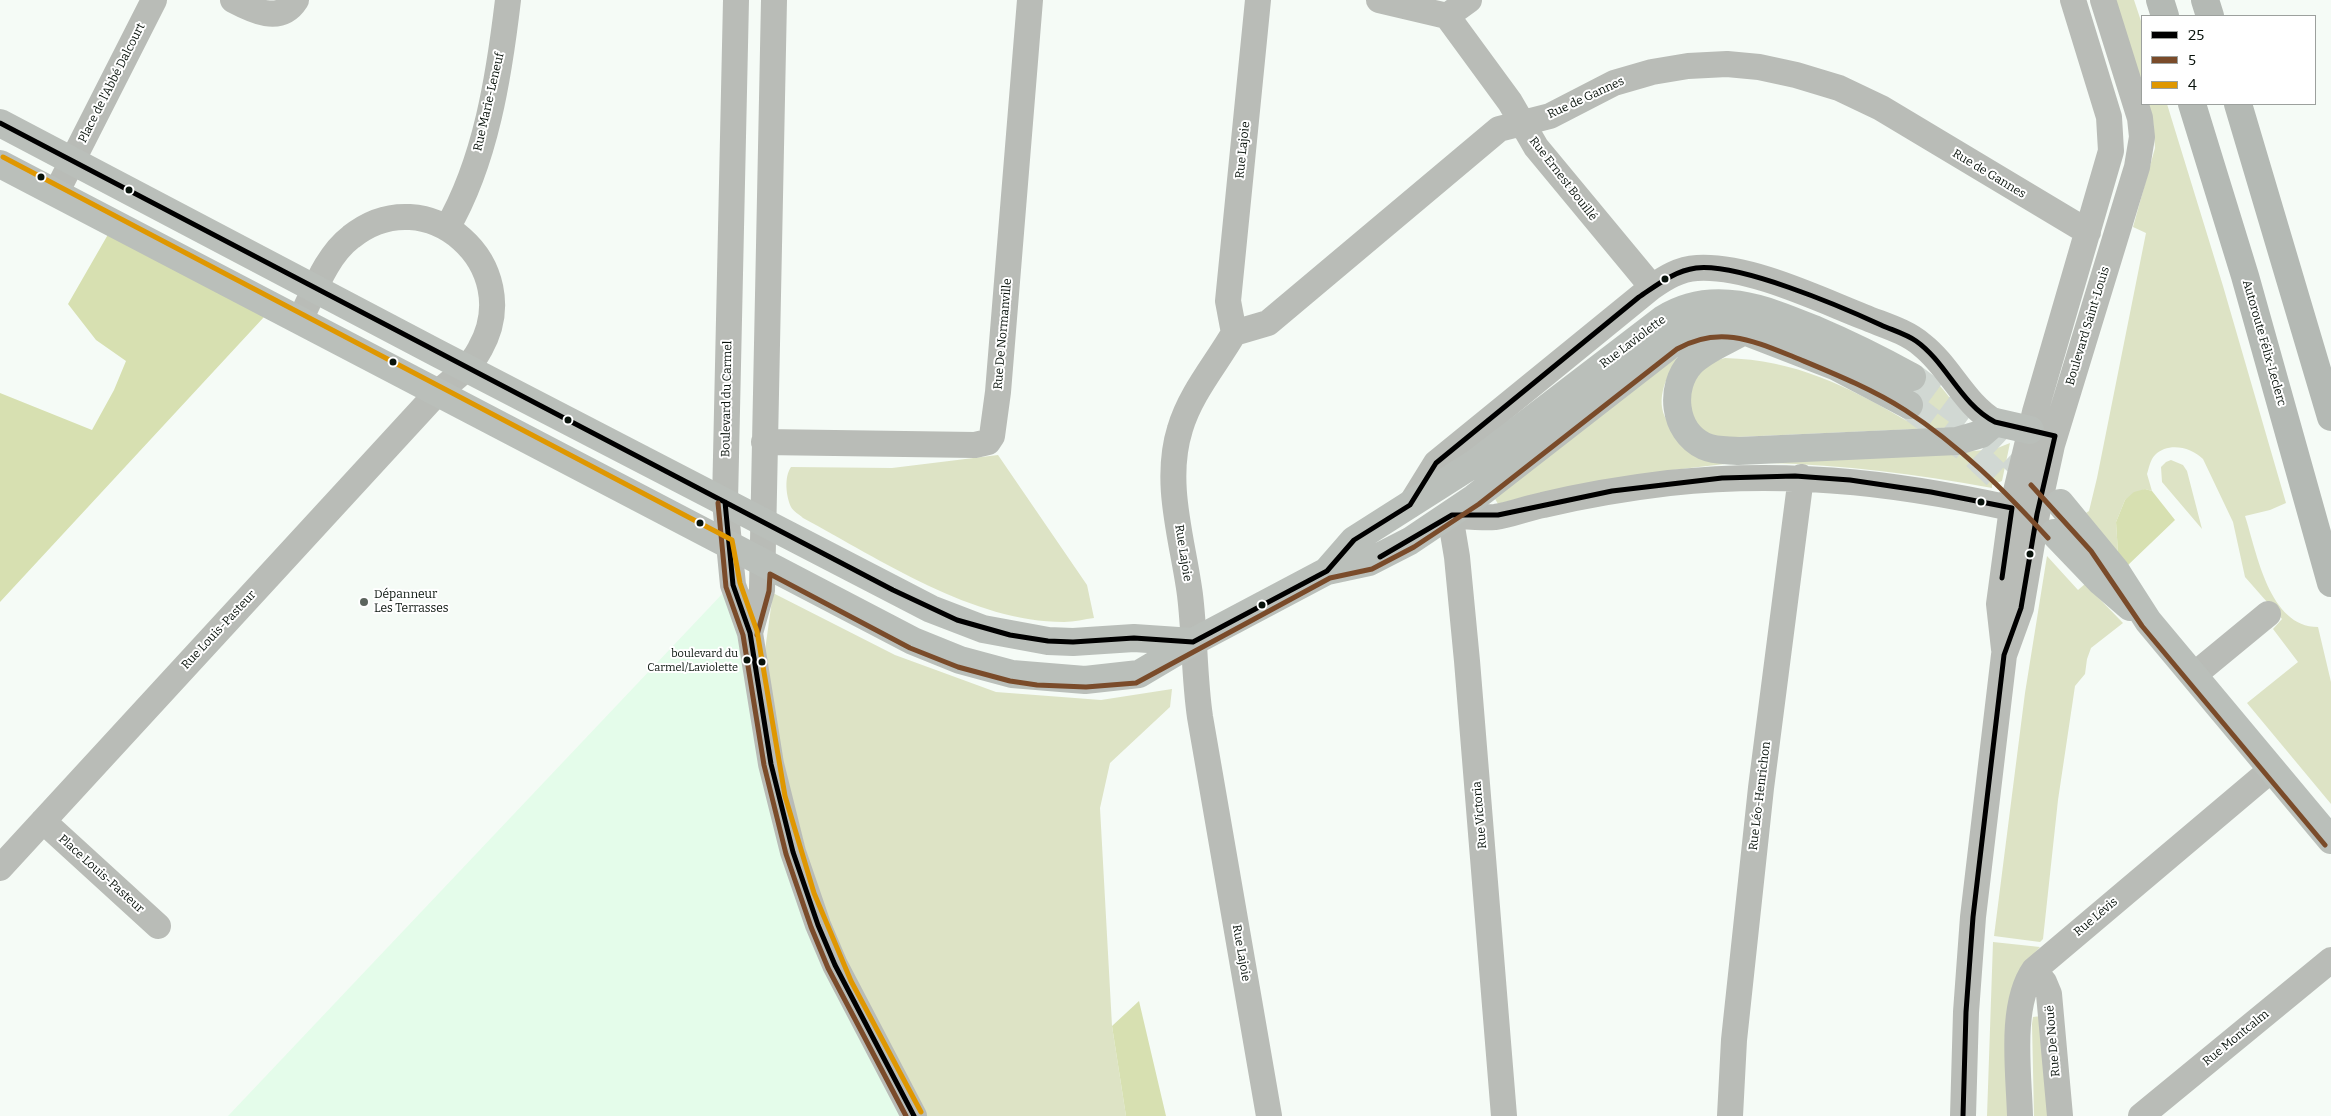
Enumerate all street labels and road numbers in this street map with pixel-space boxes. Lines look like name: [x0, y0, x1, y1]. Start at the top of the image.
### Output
street label: Place de l'Abbé Dalcourt: [76, 21, 148, 145]
street label: Rue Marie-Leneuf: [471, 51, 507, 153]
street label: Rue de Gannes: [1545, 74, 1627, 122]
street label: Rue Lajoie: [1233, 121, 1253, 179]
street label: Rue Ernest Bouillé: [1526, 134, 1600, 224]
street label: Rue de Gannes: [1950, 146, 2028, 202]
street label: Boulevard Saint-Louis: [2063, 265, 2113, 387]
street label: Rue De Normanville: [991, 278, 1015, 390]
street label: Autoroute Félix-Leclerc: [2239, 278, 2289, 408]
street label: Rue Laviolette: [1597, 313, 1669, 371]
street label: Boulevard du Carmel: [719, 341, 735, 457]
street label: Rue Lajoie: [1171, 524, 1195, 582]
street label: Rue Louis-Pasteur: [179, 588, 259, 672]
street label: Rue Léo-Henrichon: [1746, 741, 1774, 851]
street label: Rue Victoria: [1470, 781, 1490, 849]
street label: Place Louis-Pasteur: [55, 832, 147, 916]
street label: Rue Lévis: [2071, 895, 2121, 939]
street label: Rue Lajoie: [1229, 923, 1253, 983]
street label: Rue De Nouë: [2043, 1005, 2063, 1077]
street label: Rue Montcalm: [2200, 1007, 2272, 1069]

